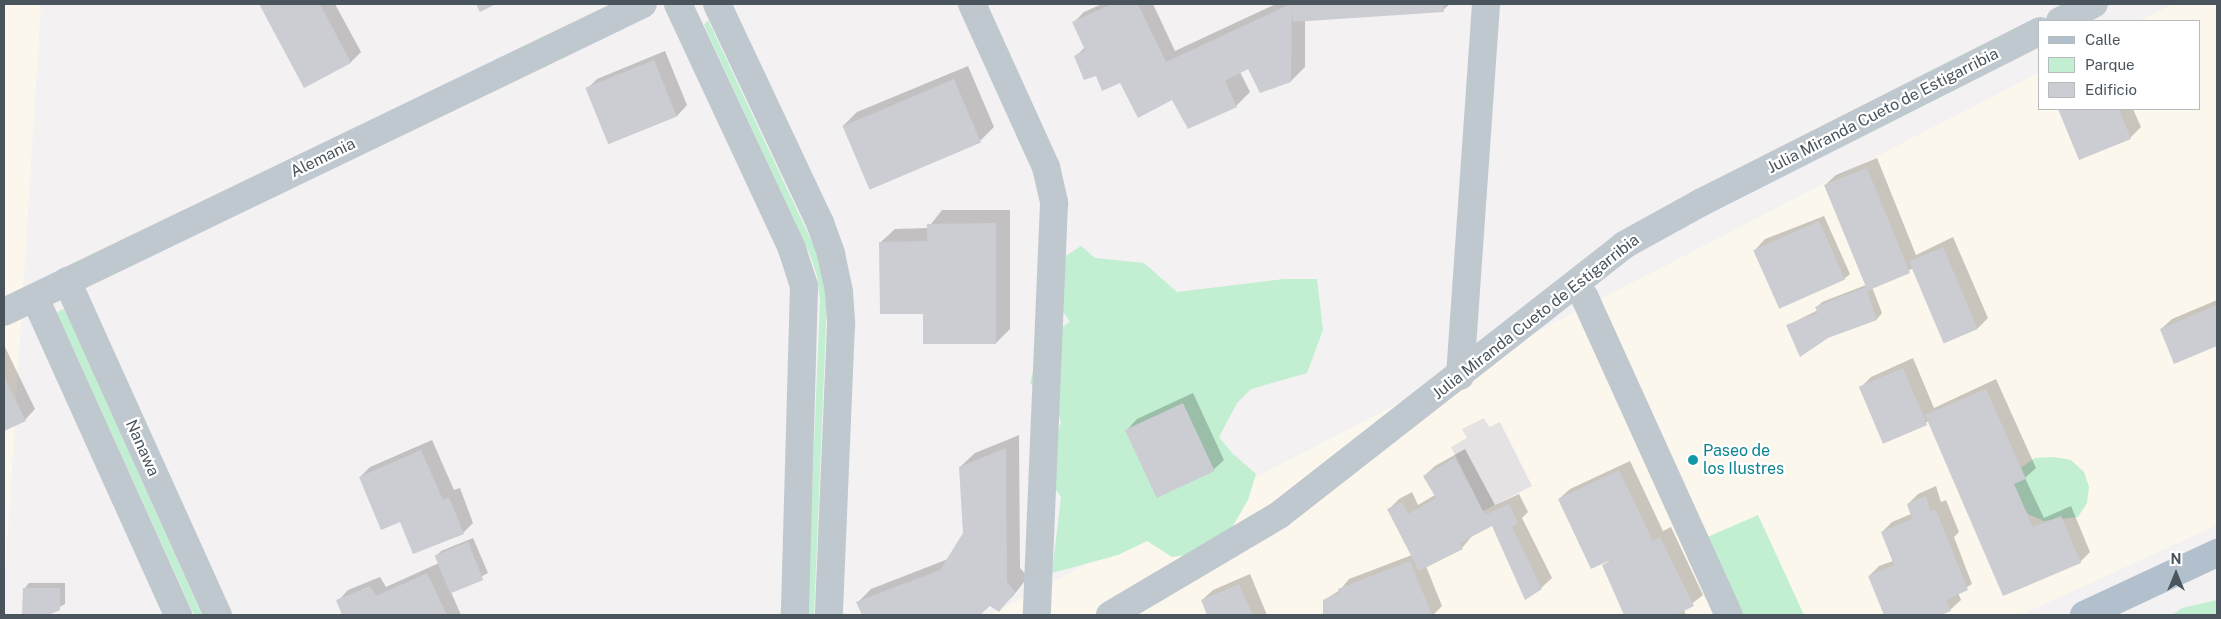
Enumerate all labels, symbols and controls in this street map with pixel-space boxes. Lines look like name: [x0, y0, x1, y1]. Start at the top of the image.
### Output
legend: [2038, 20, 2201, 110]
text: Calle: [2085, 31, 2121, 48]
street label: Julia Miranda Cueto de Estigarribia: [1764, 44, 2002, 178]
text: Parque: [2085, 56, 2135, 73]
text: Edificio: [2085, 81, 2137, 98]
street label: Alemania: [288, 134, 358, 182]
street label: Julia Miranda Cueto de Estigarribia: [1429, 230, 1643, 404]
street label: Nanawa: [121, 417, 163, 479]
place label: Paseo de los Ilustres: [1703, 441, 1784, 479]
marker: Paseo de los Ilustres: [1687, 454, 1699, 466]
north arrow: [2151, 549, 2201, 599]
text: N: [2171, 551, 2181, 567]

